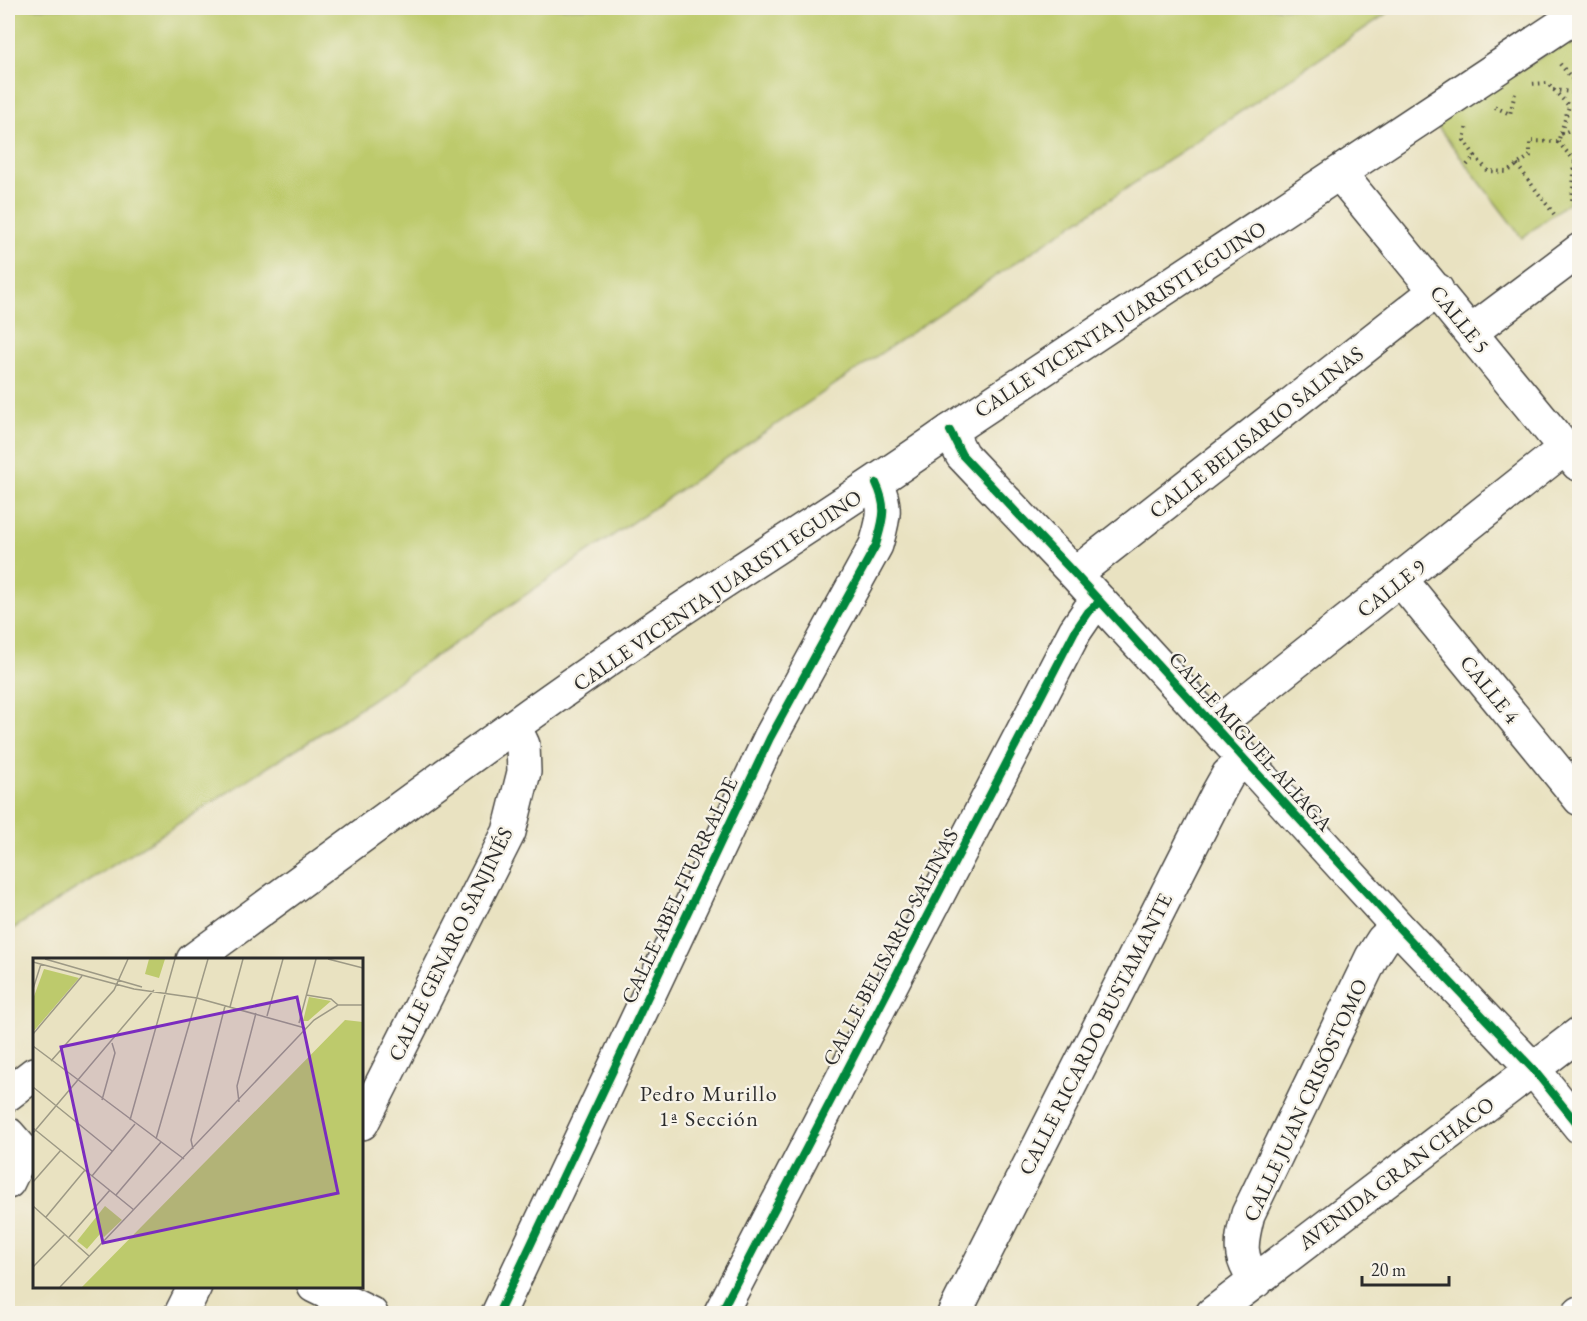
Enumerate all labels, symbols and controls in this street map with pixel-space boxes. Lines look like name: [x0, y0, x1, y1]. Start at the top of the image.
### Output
street label: CALLE VICENTA JUARISTI EGUINO: [969, 214, 1271, 424]
street label: CALLE 5: [1424, 279, 1496, 359]
street label: CALLE BELISARIO SALINAS: [1143, 340, 1369, 524]
street label: CALLE VICENTA JUARISTI EGUINO: [567, 483, 867, 697]
street label: CALLE 9: [1351, 553, 1431, 623]
street label: CALLE MIGUEL ALIAGA: [1163, 645, 1339, 837]
street label: CALLE 4: [1454, 649, 1526, 729]
street label: CALLE ABEL ITURRALDE: [615, 772, 744, 1008]
street label: CALLE GENARO SANJINÉS: [382, 823, 518, 1065]
street label: CALLE BELISARIO SALINAS: [816, 824, 964, 1070]
street label: CALLE RICARDO BUSTAMANTE: [1012, 888, 1178, 1180]
inset map: [33, 958, 363, 1288]
street label: CALLE JUAN CRISÓSTOMO: [1237, 974, 1373, 1226]
district label: Pedro Murillo 1ª Sección: [640, 1079, 778, 1133]
street label: AVENIDA GRAN CHACO: [1292, 1090, 1499, 1256]
scale bar: [1362, 1249, 1449, 1287]
text: 20 m: [1371, 1258, 1406, 1281]

